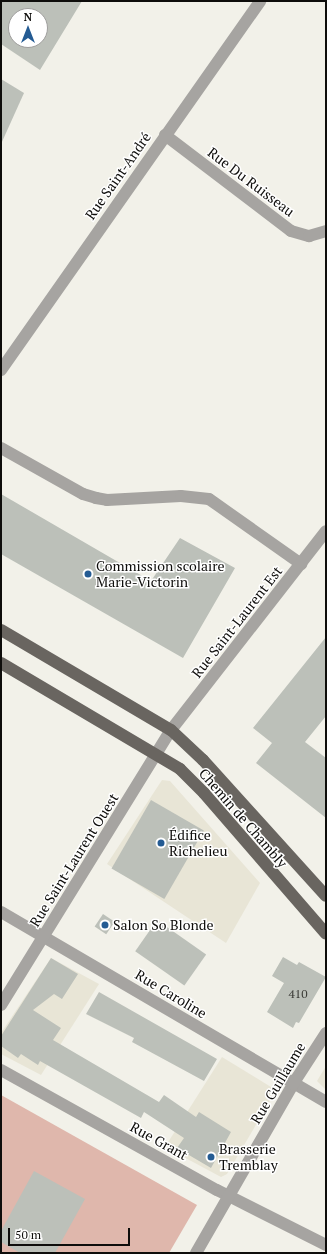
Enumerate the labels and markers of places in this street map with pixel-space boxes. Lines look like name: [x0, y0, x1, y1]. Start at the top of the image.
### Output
place label: Commission scolaire Marie-Victorin: [96, 558, 225, 590]
marker: Commission scolaire Marie-Victorin: [83, 569, 93, 579]
place label: Édifice Richelieu: [169, 827, 227, 860]
marker: Édifice Richelieu: [156, 838, 166, 848]
place label: Salon So Blonde: [113, 917, 214, 933]
marker: Salon So Blonde: [100, 920, 110, 930]
place label: Brasserie Tremblay: [219, 1141, 278, 1174]
marker: Brasserie Tremblay: [206, 1152, 216, 1162]

